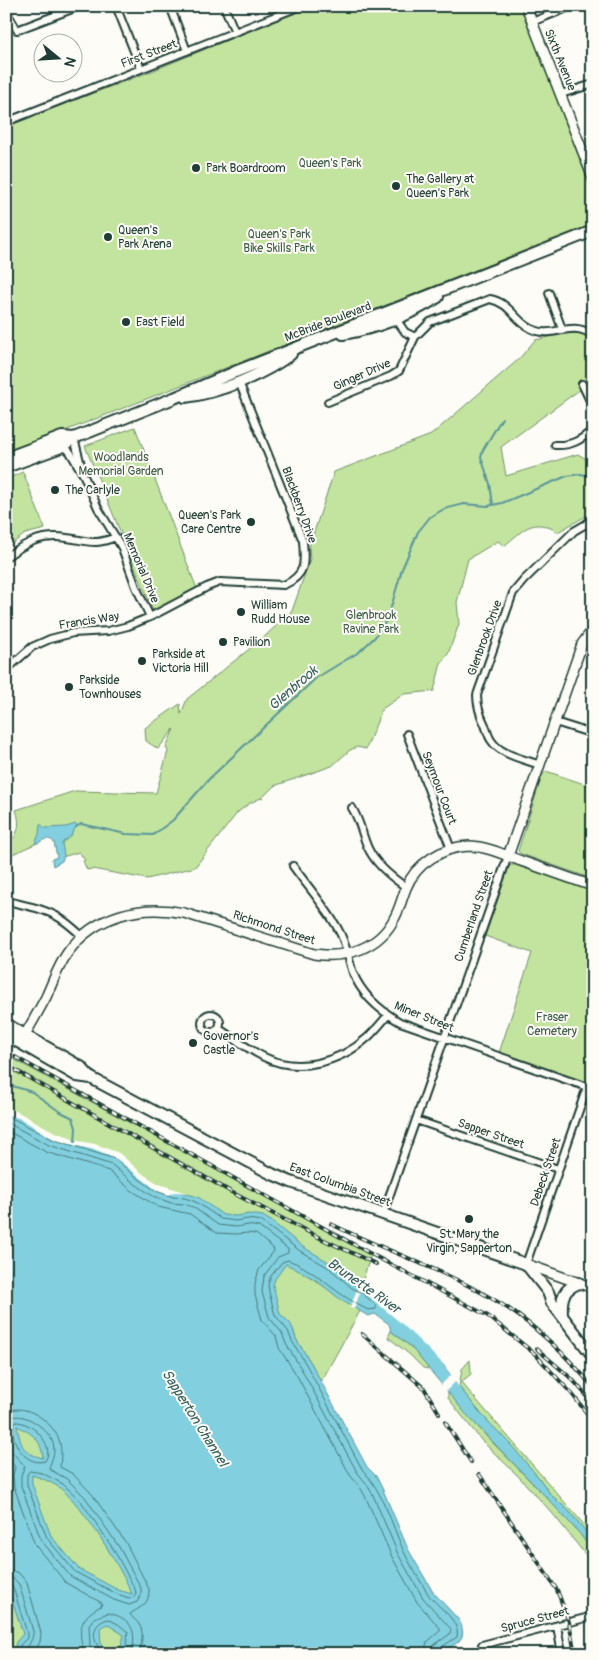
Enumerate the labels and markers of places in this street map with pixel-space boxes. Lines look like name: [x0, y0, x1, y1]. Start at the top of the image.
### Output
place label: Park Boardroom: [206, 161, 286, 176]
marker: Park Boardroom: [190, 162, 202, 174]
place label: The Gallery at Queen's Park: [406, 172, 474, 201]
marker: The Gallery at Queen's Park: [390, 180, 402, 192]
place label: Queen's Park Arena: [118, 223, 172, 252]
marker: Queen's Park Arena: [102, 231, 114, 243]
place label: East Field: [136, 315, 185, 330]
marker: East Field: [120, 316, 132, 328]
place label: The Carlyle: [65, 483, 120, 498]
marker: The Carlyle: [49, 484, 61, 496]
place label: Queen's Park Care Centre: [178, 508, 241, 537]
marker: Queen's Park Care Centre: [245, 516, 257, 528]
place label: William Rudd House: [251, 598, 310, 627]
marker: William Rudd House: [235, 606, 247, 618]
place label: Pavilion: [233, 635, 271, 650]
marker: Pavilion: [217, 636, 229, 648]
place label: Parkside at Victoria Hill: [152, 647, 209, 676]
marker: Parkside at Victoria Hill: [136, 655, 148, 667]
place label: Parkside Townhouses: [79, 673, 142, 702]
marker: Parkside Townhouses: [63, 681, 75, 693]
place label: Governor's Castle: [203, 1029, 259, 1058]
marker: Governor's Castle: [187, 1037, 199, 1049]
marker: St. Mary the Virgin, Sapperton: [463, 1213, 475, 1225]
place label: St. Mary the Virgin, Sapperton: [426, 1227, 512, 1256]

